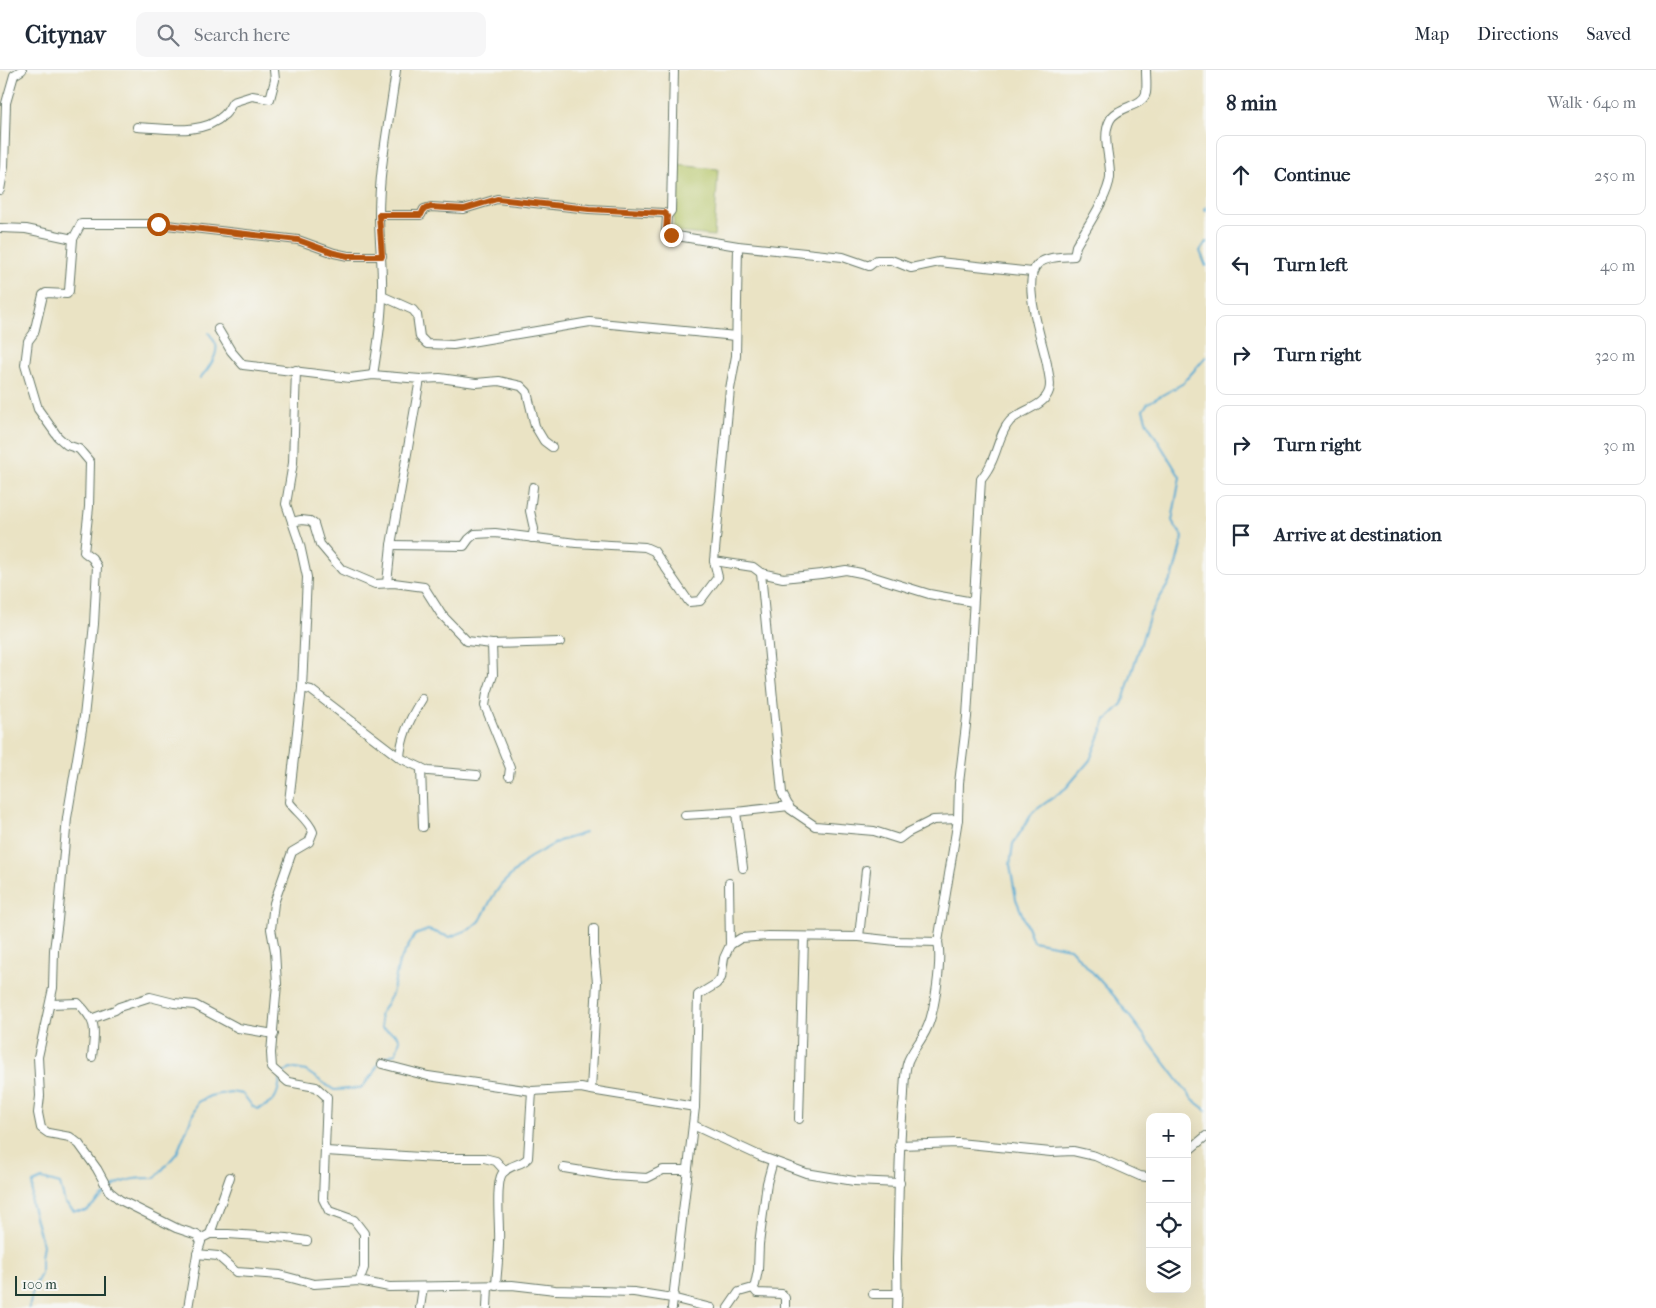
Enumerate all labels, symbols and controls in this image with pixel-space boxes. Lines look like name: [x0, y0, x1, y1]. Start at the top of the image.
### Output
search box: [136, 12, 486, 57]
text: Citynav: [25, 21, 106, 49]
icon: search: [154, 21, 182, 49]
text: Search here: [194, 24, 290, 46]
text: Map: [1415, 24, 1449, 45]
text: Directions: [1477, 24, 1558, 45]
text: Saved: [1586, 24, 1631, 45]
text: 8 min: [1226, 91, 1277, 115]
text: Walk · 640 m: [1548, 93, 1636, 112]
icon: ahead: [1227, 161, 1255, 189]
text: Continue: [1274, 164, 1350, 186]
text: 250 m: [1594, 166, 1635, 185]
route start: [147, 213, 170, 236]
route end: [660, 224, 683, 247]
icon: left: [1227, 251, 1255, 279]
text: Turn left: [1274, 254, 1348, 276]
text: 40 m: [1600, 256, 1635, 275]
icon: right: [1227, 341, 1255, 369]
text: Turn right: [1274, 344, 1361, 366]
text: 320 m: [1595, 346, 1635, 365]
icon: right: [1227, 431, 1255, 459]
text: Turn right: [1274, 434, 1361, 456]
text: 30 m: [1603, 436, 1635, 455]
icon: arrive: [1227, 521, 1255, 549]
text: Arrive at destination: [1274, 524, 1442, 546]
map controls: [1146, 1113, 1191, 1293]
button: +: [1146, 1113, 1191, 1158]
button: −: [1146, 1158, 1191, 1203]
button: locate: [1146, 1203, 1191, 1248]
button: layers: [1146, 1248, 1191, 1293]
scale bar: [15, 1273, 106, 1296]
text: 100 m: [22, 1276, 57, 1293]

